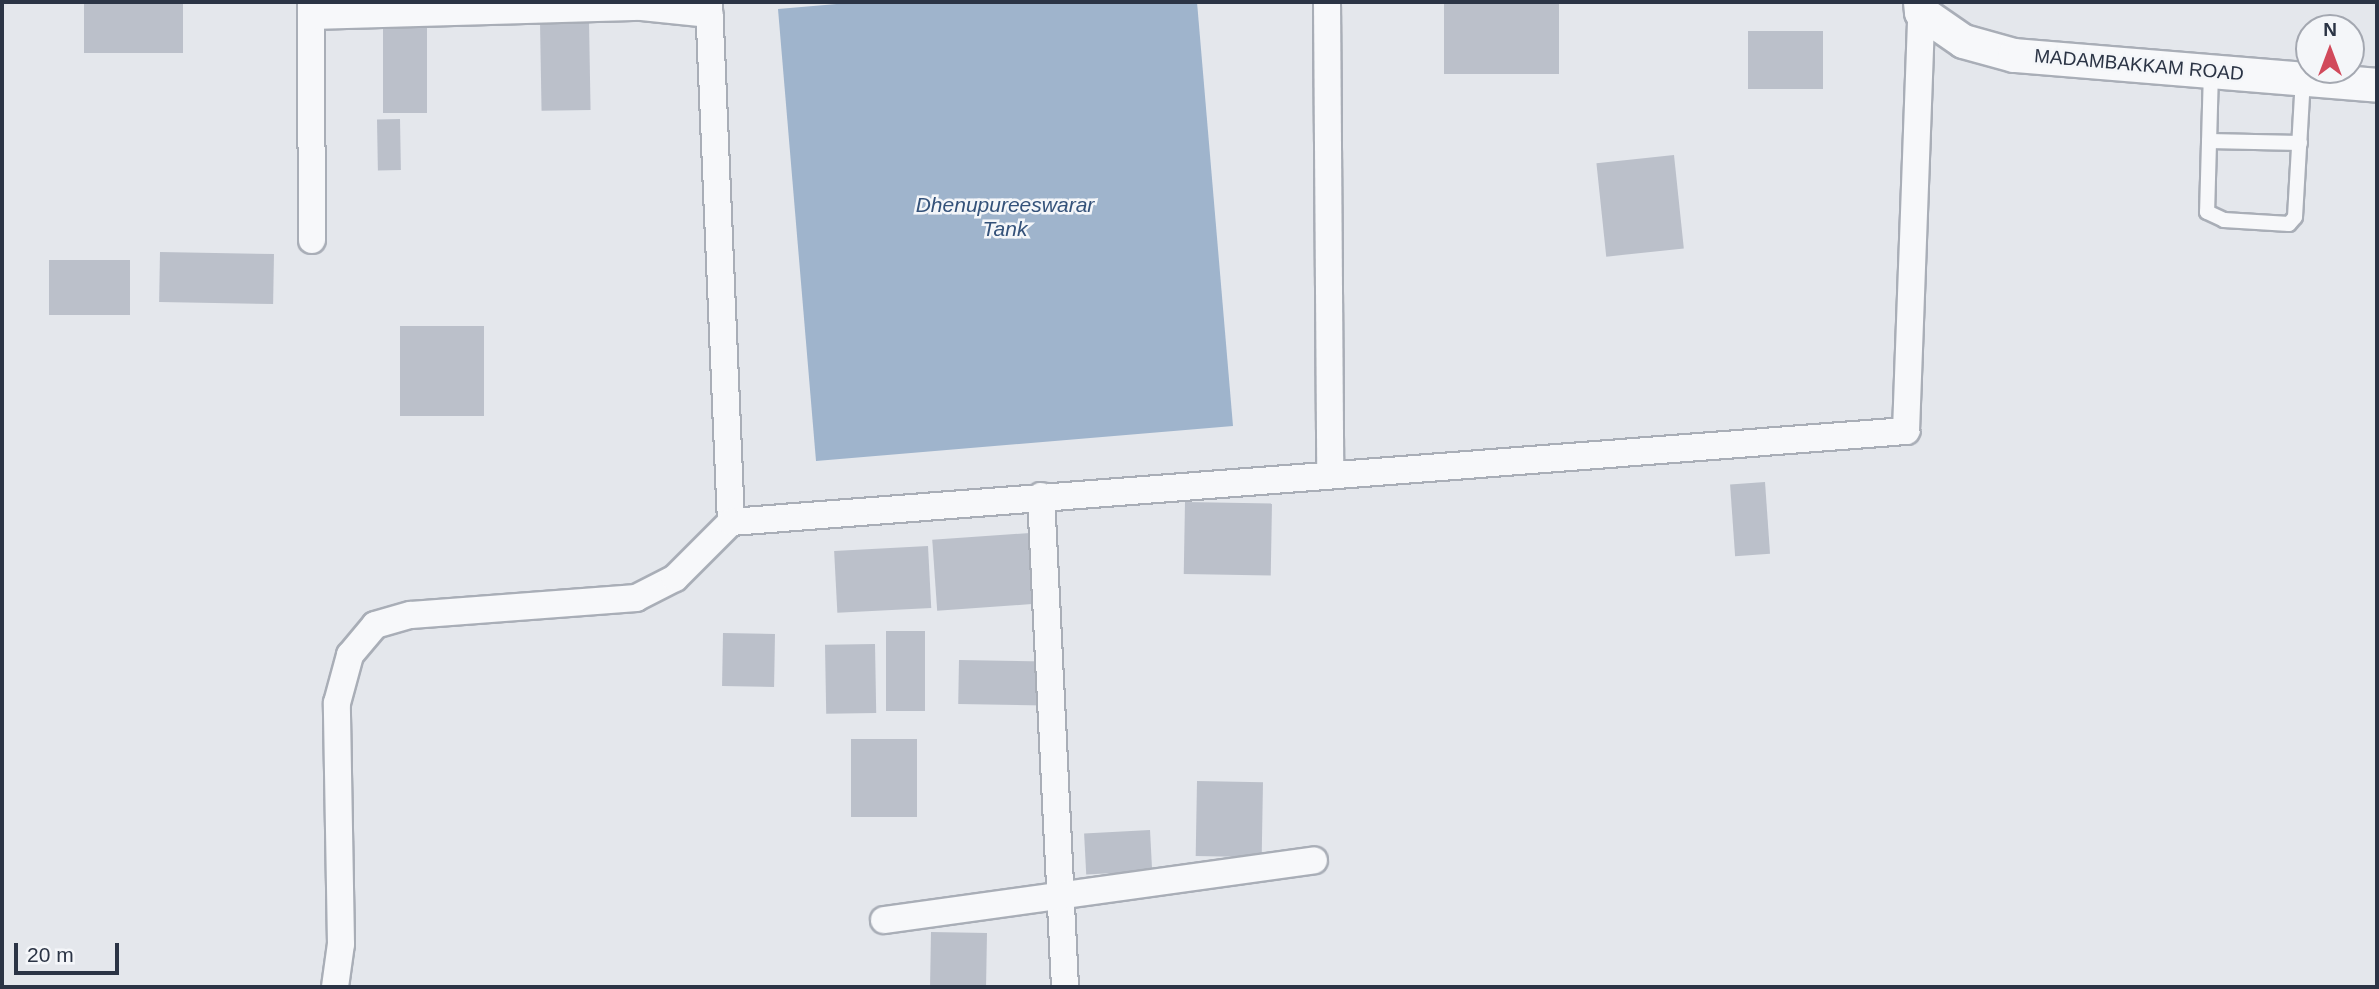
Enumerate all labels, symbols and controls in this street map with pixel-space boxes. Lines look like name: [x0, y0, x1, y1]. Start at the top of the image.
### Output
north arrow: [2295, 14, 2365, 84]
text: N: [2323, 19, 2337, 40]
street label: MADAMBAKKAM ROAD: [2033, 44, 2245, 86]
water label: Dhenupureeswarar Tank: [916, 192, 1094, 242]
scale bar: [18, 930, 122, 974]
text: 20 m: [27, 943, 74, 966]

